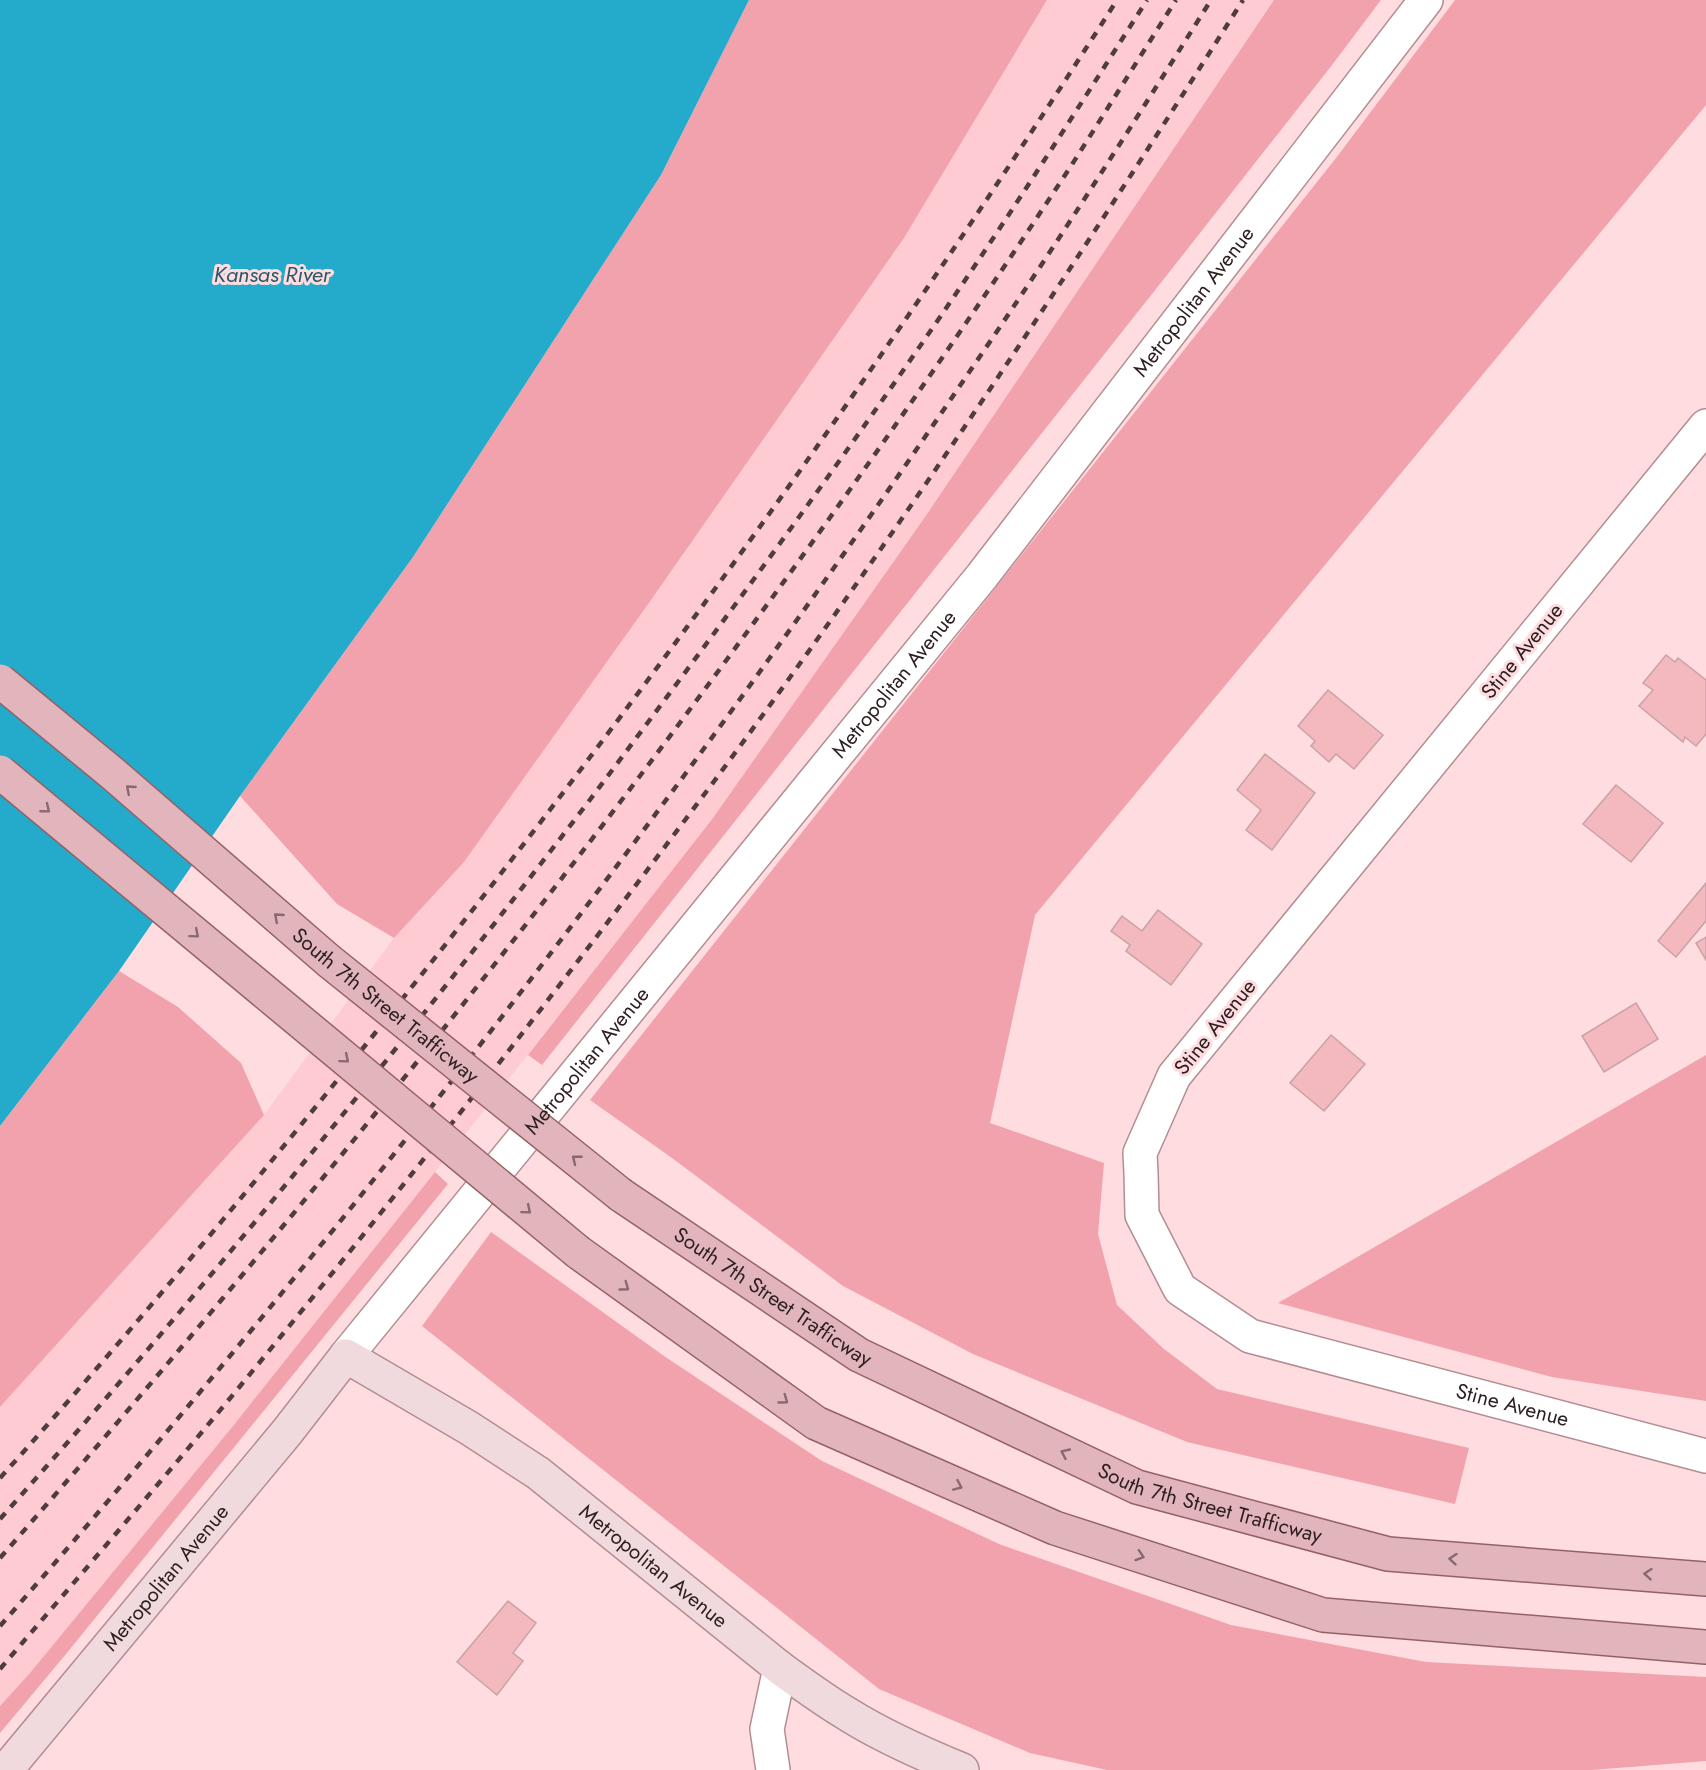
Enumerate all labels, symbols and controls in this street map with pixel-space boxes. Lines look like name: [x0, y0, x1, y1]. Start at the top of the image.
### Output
street label: Metropolitan Avenue: [1126, 220, 1261, 383]
water label: Kansas River: [214, 258, 332, 290]
street label: Stine Avenue: [1474, 597, 1570, 705]
street label: Metropolitan Avenue: [824, 604, 963, 764]
one-way arrow: [126, 785, 137, 796]
one-way arrow: [39, 802, 50, 813]
one-way arrow: [274, 913, 285, 924]
street label: South 7th Street Trafficway: [286, 921, 486, 1091]
one-way arrow: [188, 926, 199, 937]
street label: Stine Avenue: [1167, 973, 1263, 1081]
street label: Metropolitan Avenue: [517, 980, 656, 1141]
one-way arrow: [338, 1051, 349, 1062]
one-way arrow: [571, 1155, 582, 1166]
one-way arrow: [520, 1203, 531, 1214]
street label: South 7th Street Trafficway: [668, 1220, 878, 1374]
one-way arrow: [619, 1279, 630, 1290]
street label: Stine Avenue: [1453, 1376, 1572, 1434]
one-way arrow: [777, 1393, 788, 1404]
one-way arrow: [1060, 1448, 1071, 1460]
street label: South 7th Street Trafficway: [1093, 1455, 1326, 1551]
one-way arrow: [952, 1479, 963, 1491]
street label: Metropolitan Avenue: [573, 1497, 734, 1635]
street label: Metropolitan Avenue: [96, 1498, 236, 1658]
one-way arrow: [1134, 1548, 1145, 1561]
one-way arrow: [1449, 1553, 1458, 1566]
one-way arrow: [1643, 1568, 1652, 1581]

